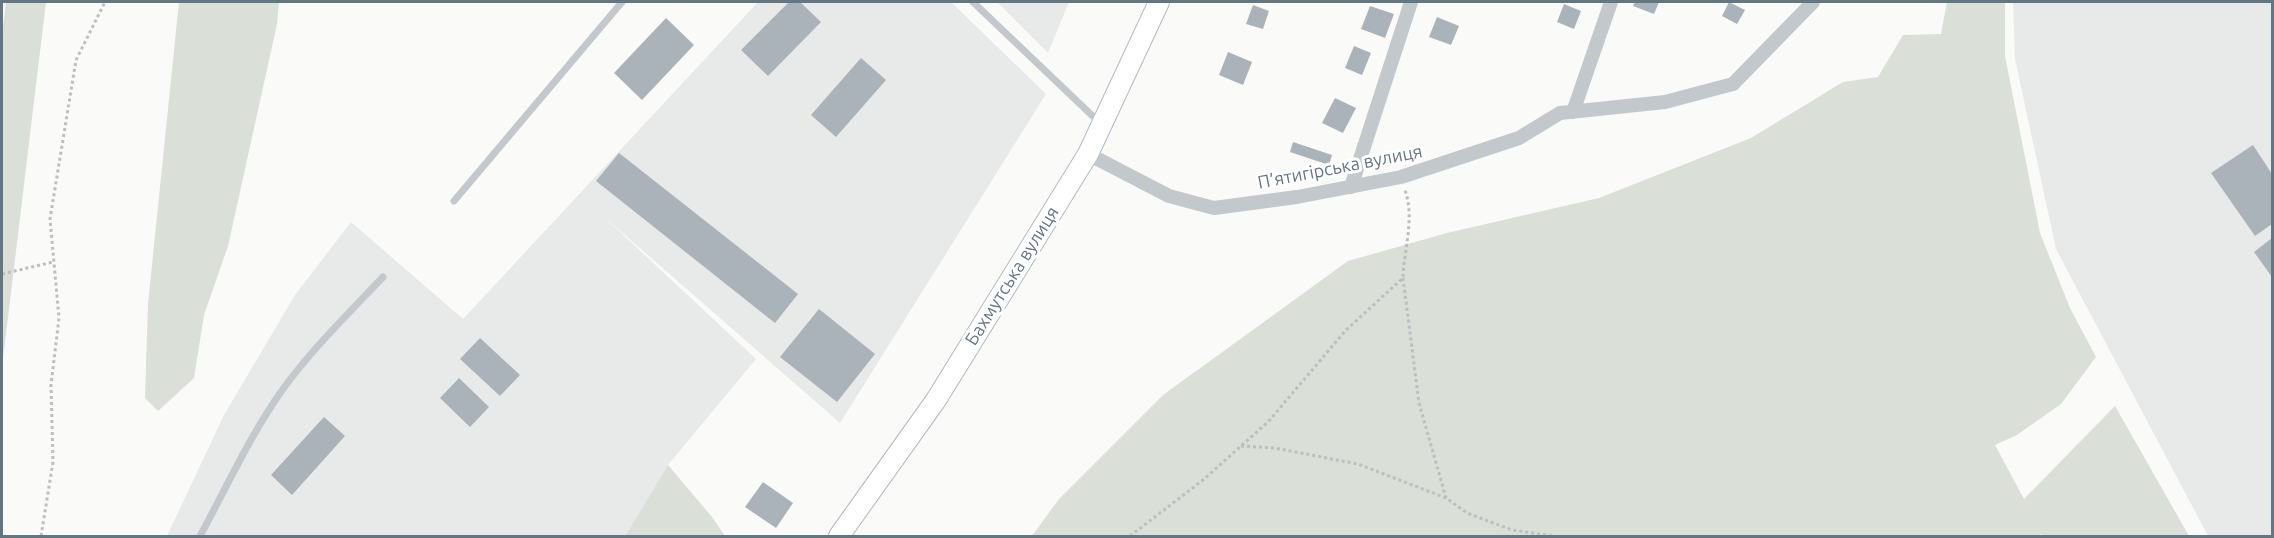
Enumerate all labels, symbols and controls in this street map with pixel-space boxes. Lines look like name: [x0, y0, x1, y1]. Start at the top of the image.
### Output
street label: П’ятигірська вулиця: [1256, 140, 1424, 194]
street label: Бахмутська вулиця: [961, 203, 1063, 349]

